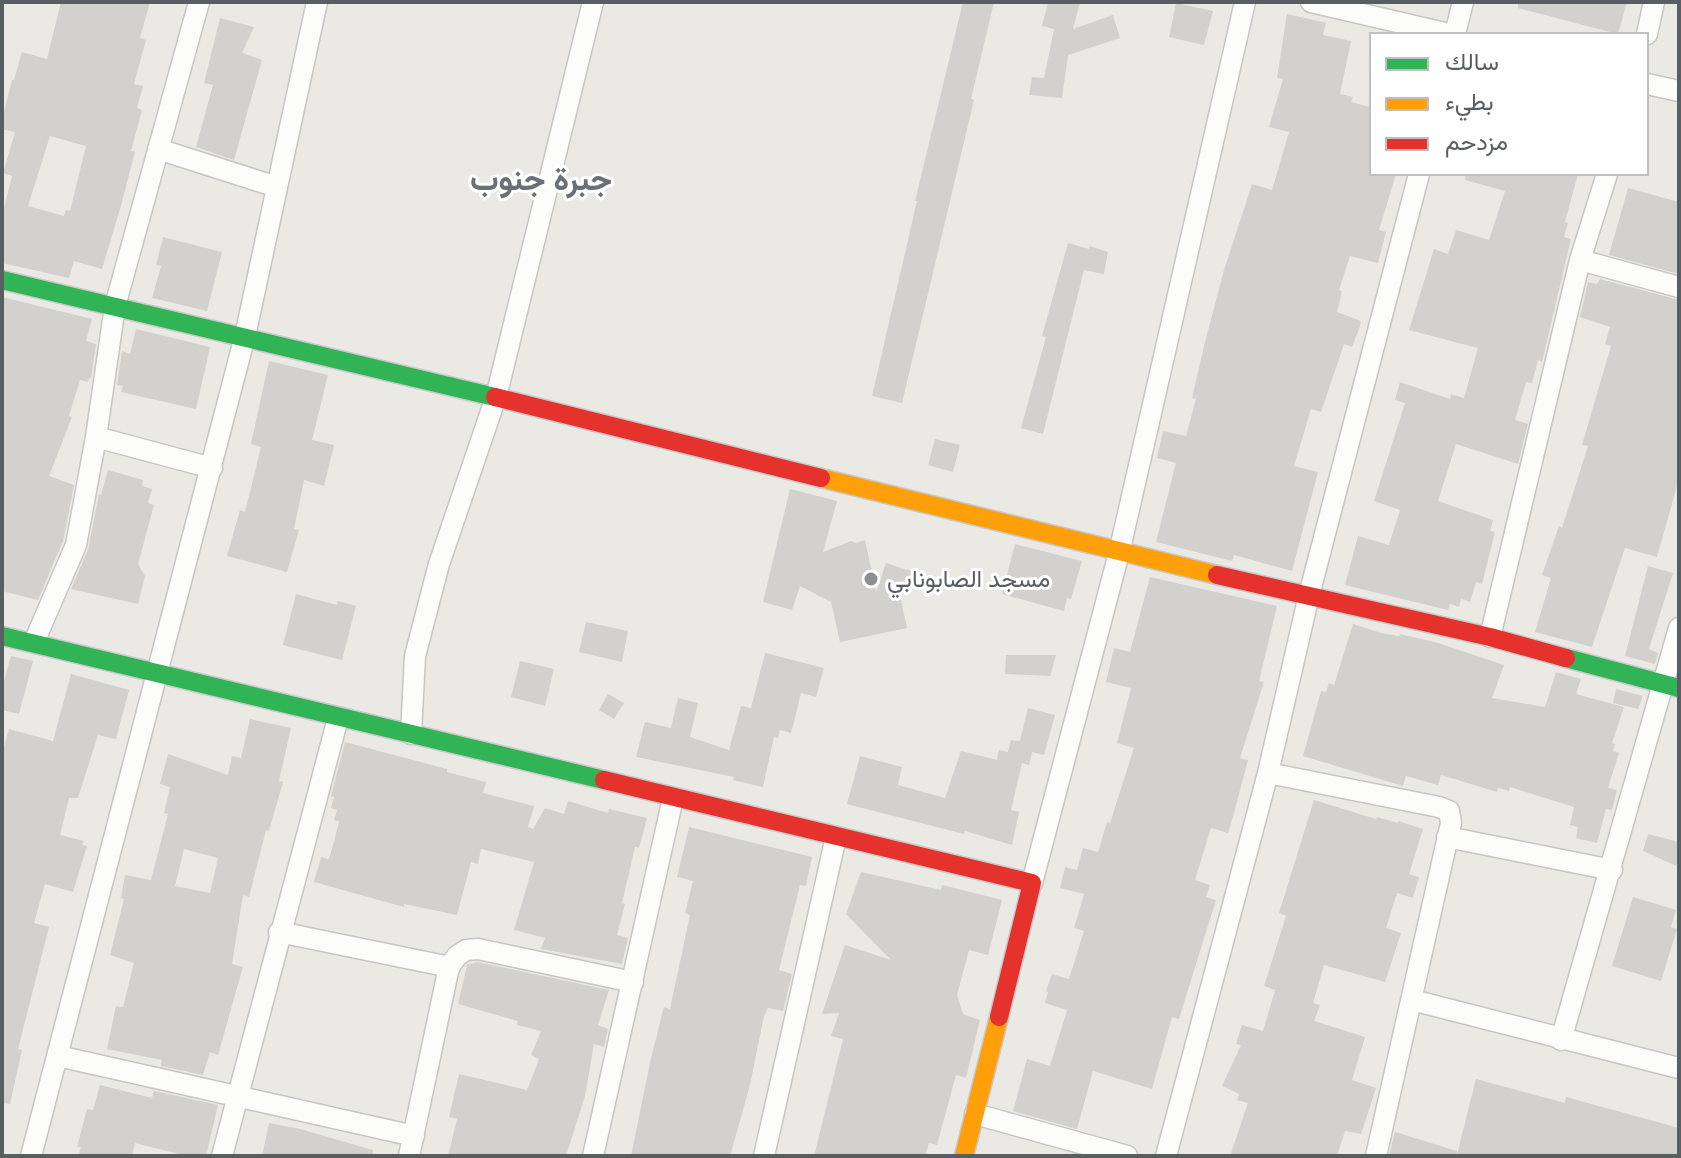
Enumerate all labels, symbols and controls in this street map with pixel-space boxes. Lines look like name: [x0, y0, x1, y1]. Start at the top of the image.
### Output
legend: [1369, 32, 1649, 176]
text: سالك: [1445, 46, 1499, 75]
text: بطيء: [1445, 86, 1494, 115]
text: مزدحم: [1445, 126, 1508, 155]
district label: جبرة جنوب: [470, 161, 612, 199]
place label: مسجد الصابونابي: [887, 565, 1050, 593]
marker: مسجد الصابونابي: [862, 570, 880, 588]

